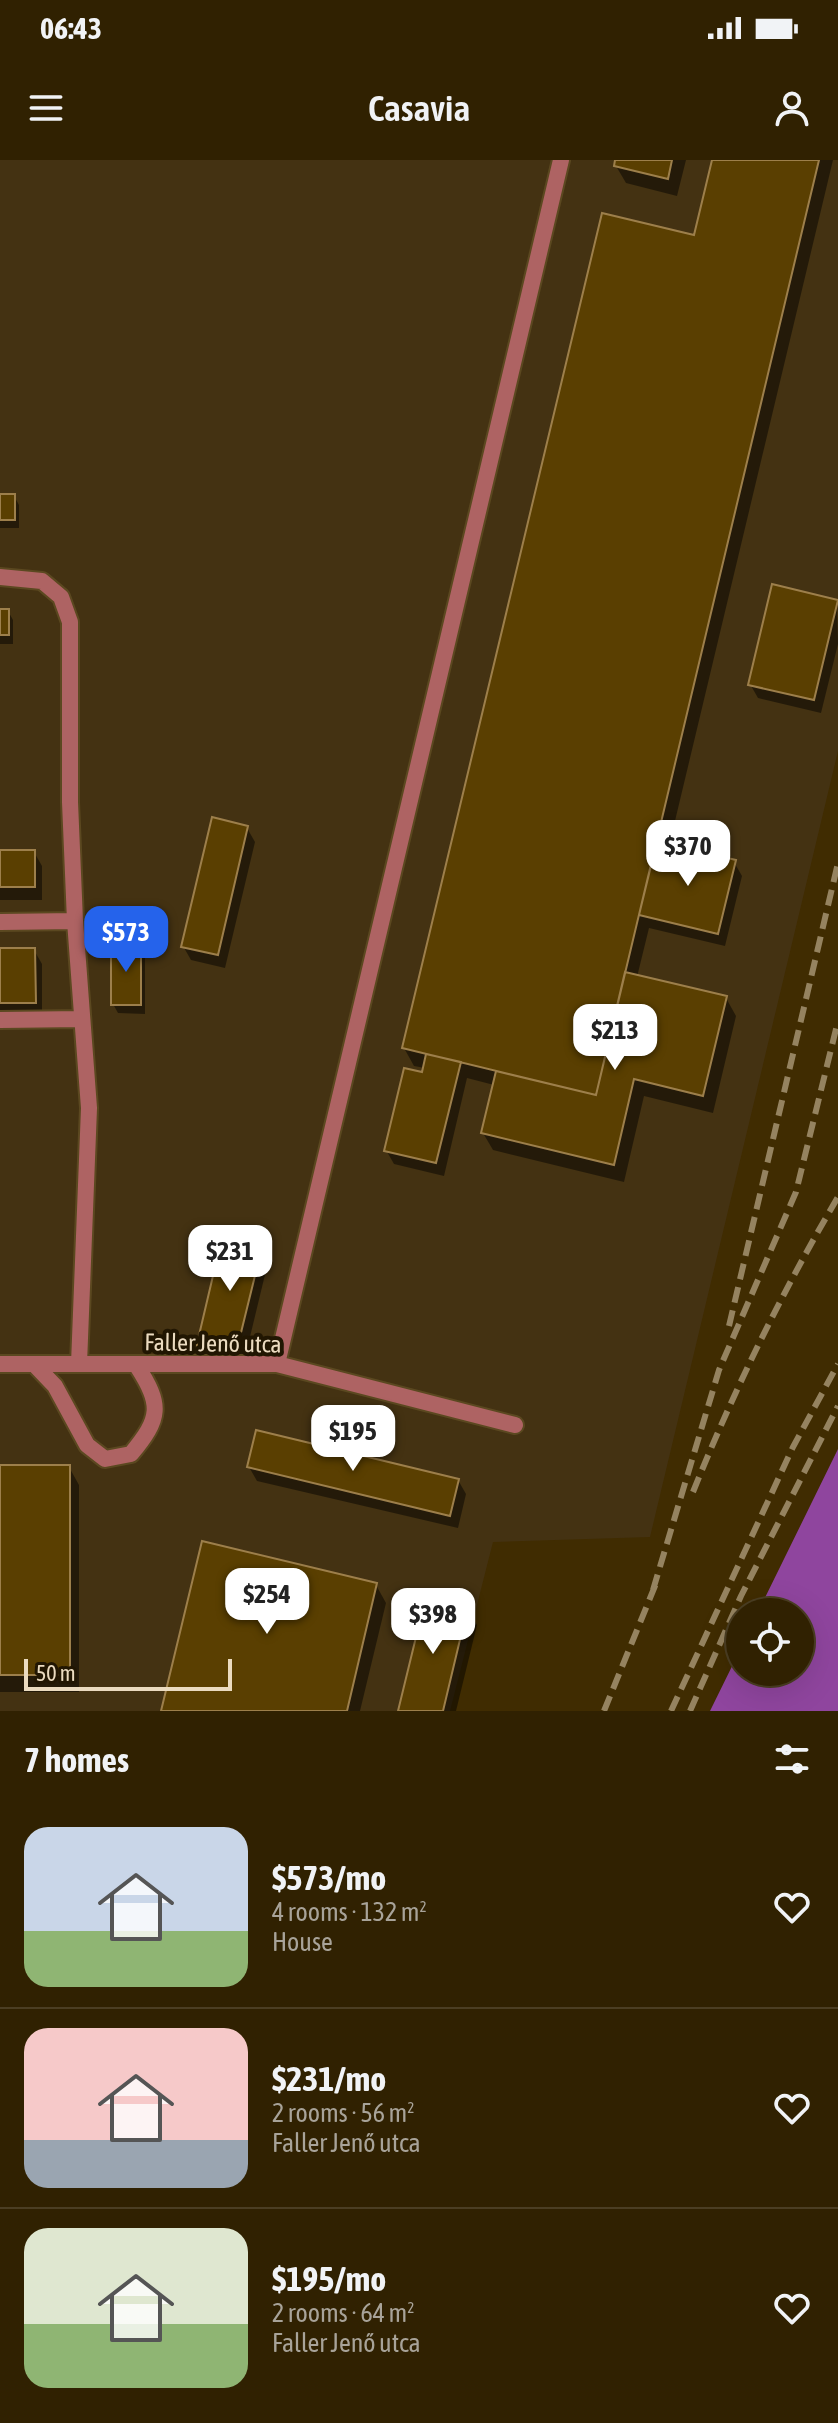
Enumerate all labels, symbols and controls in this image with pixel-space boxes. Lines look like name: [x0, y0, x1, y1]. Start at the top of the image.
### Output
text: 06:43: [40, 11, 102, 45]
icon: menu: [24, 86, 68, 130]
icon: person: [770, 86, 814, 130]
text: Casavia: [368, 87, 470, 129]
pin: $370: [641, 820, 735, 888]
text: $370: [664, 831, 712, 861]
pin: $573: [79, 906, 173, 974]
text: $573: [102, 917, 150, 947]
pin: $213: [568, 1004, 662, 1072]
text: $213: [591, 1015, 639, 1045]
pin: $231: [183, 1225, 277, 1293]
text: $231: [206, 1236, 254, 1266]
street label: Faller Jenő utca: [144, 1328, 282, 1358]
pin: $195: [306, 1405, 400, 1473]
text: $195: [329, 1416, 377, 1446]
pin: $254: [220, 1568, 314, 1636]
text: $254: [243, 1579, 291, 1609]
pin: $398: [386, 1588, 480, 1656]
map controls: [726, 1598, 814, 1686]
button: locate: [726, 1598, 814, 1686]
text: $398: [409, 1599, 457, 1629]
scale bar: [24, 1655, 232, 1691]
text: 50 m: [36, 1660, 76, 1686]
icon: filters: [770, 1737, 814, 1781]
text: 7 homes: [24, 1740, 129, 1779]
text: $573/mo: [272, 1858, 386, 1897]
icon: home: [88, 1859, 184, 1955]
icon: heart: [770, 1885, 814, 1929]
text: 4 rooms · 132 m²: [272, 1897, 427, 1927]
text: House: [272, 1927, 333, 1957]
text: $231/mo: [272, 2059, 386, 2098]
icon: home: [88, 2060, 184, 2156]
icon: heart: [770, 2086, 814, 2130]
text: 2 rooms · 56 m²: [272, 2098, 414, 2128]
text: Faller Jenő utca: [272, 2128, 421, 2158]
text: $195/mo: [272, 2259, 386, 2298]
icon: home: [88, 2260, 184, 2356]
icon: heart: [770, 2286, 814, 2330]
text: 2 rooms · 64 m²: [272, 2298, 414, 2328]
text: Faller Jenő utca: [272, 2328, 421, 2358]

